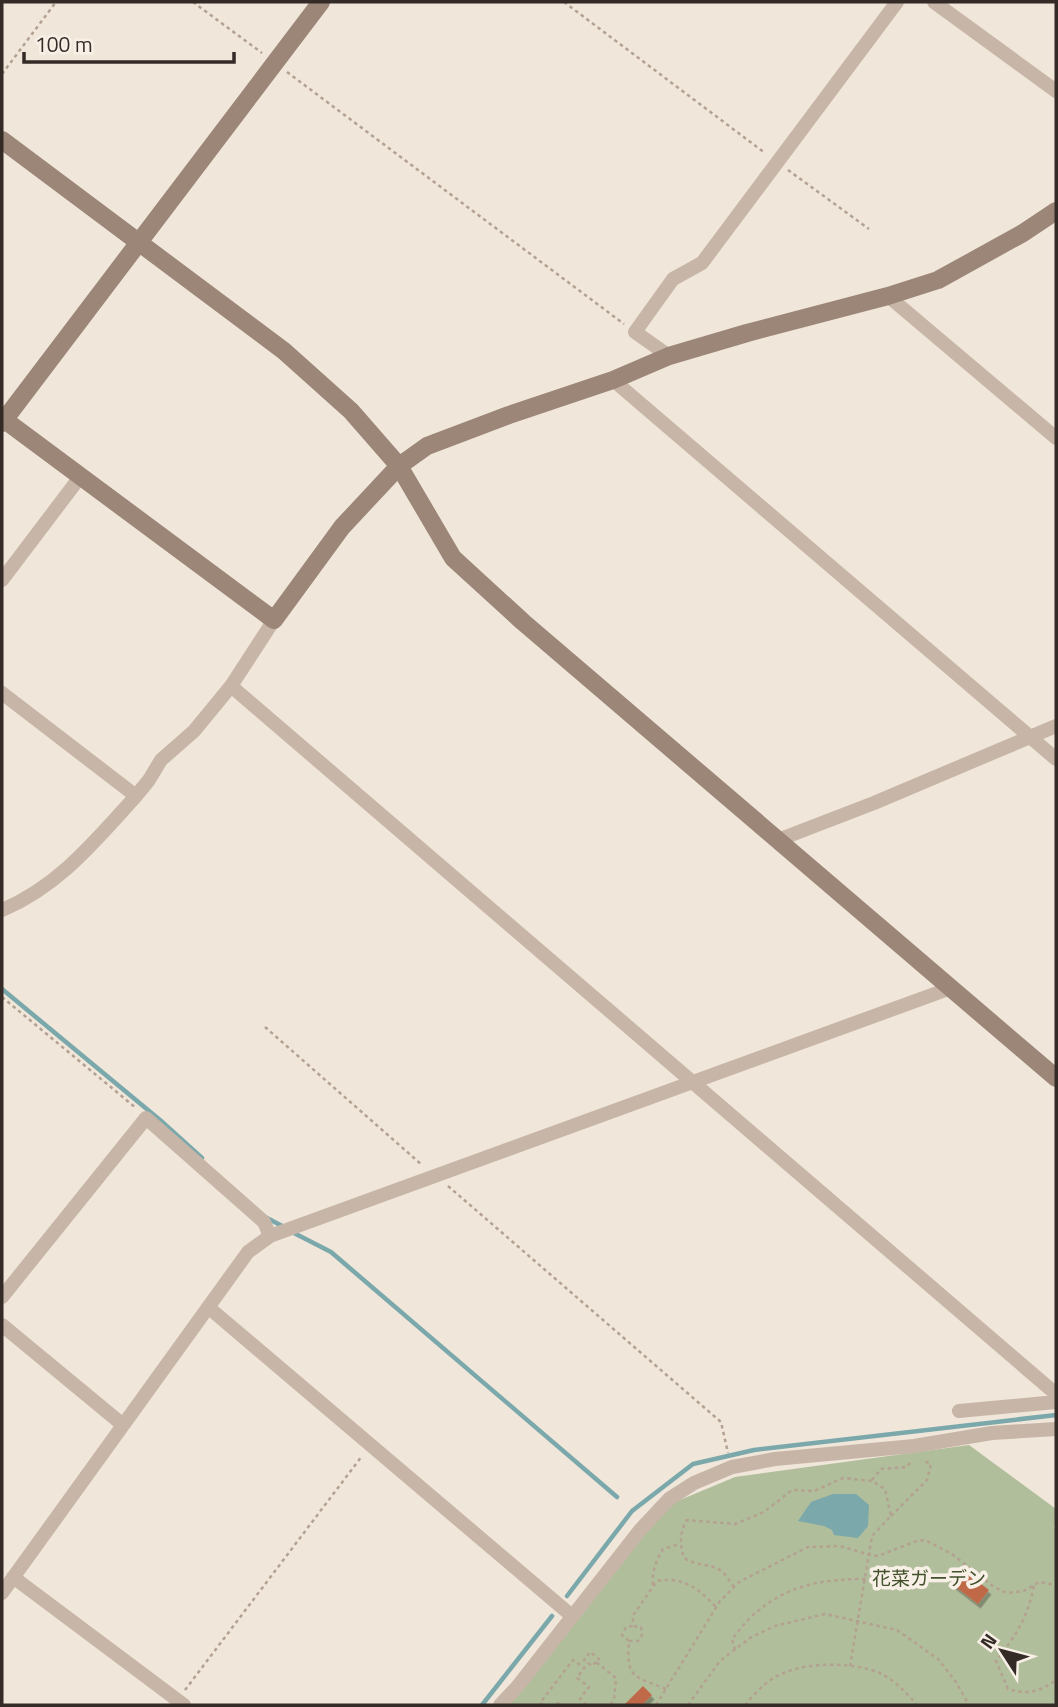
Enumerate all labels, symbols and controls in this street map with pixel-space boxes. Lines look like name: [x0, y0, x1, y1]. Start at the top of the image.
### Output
scale bar: [24, 21, 234, 65]
text: 100 m: [35, 28, 92, 60]
park label: 花菜ガーデン: [872, 1563, 986, 1592]
north arrow: [967, 1616, 1037, 1686]
text: N: [972, 1627, 1003, 1655]

